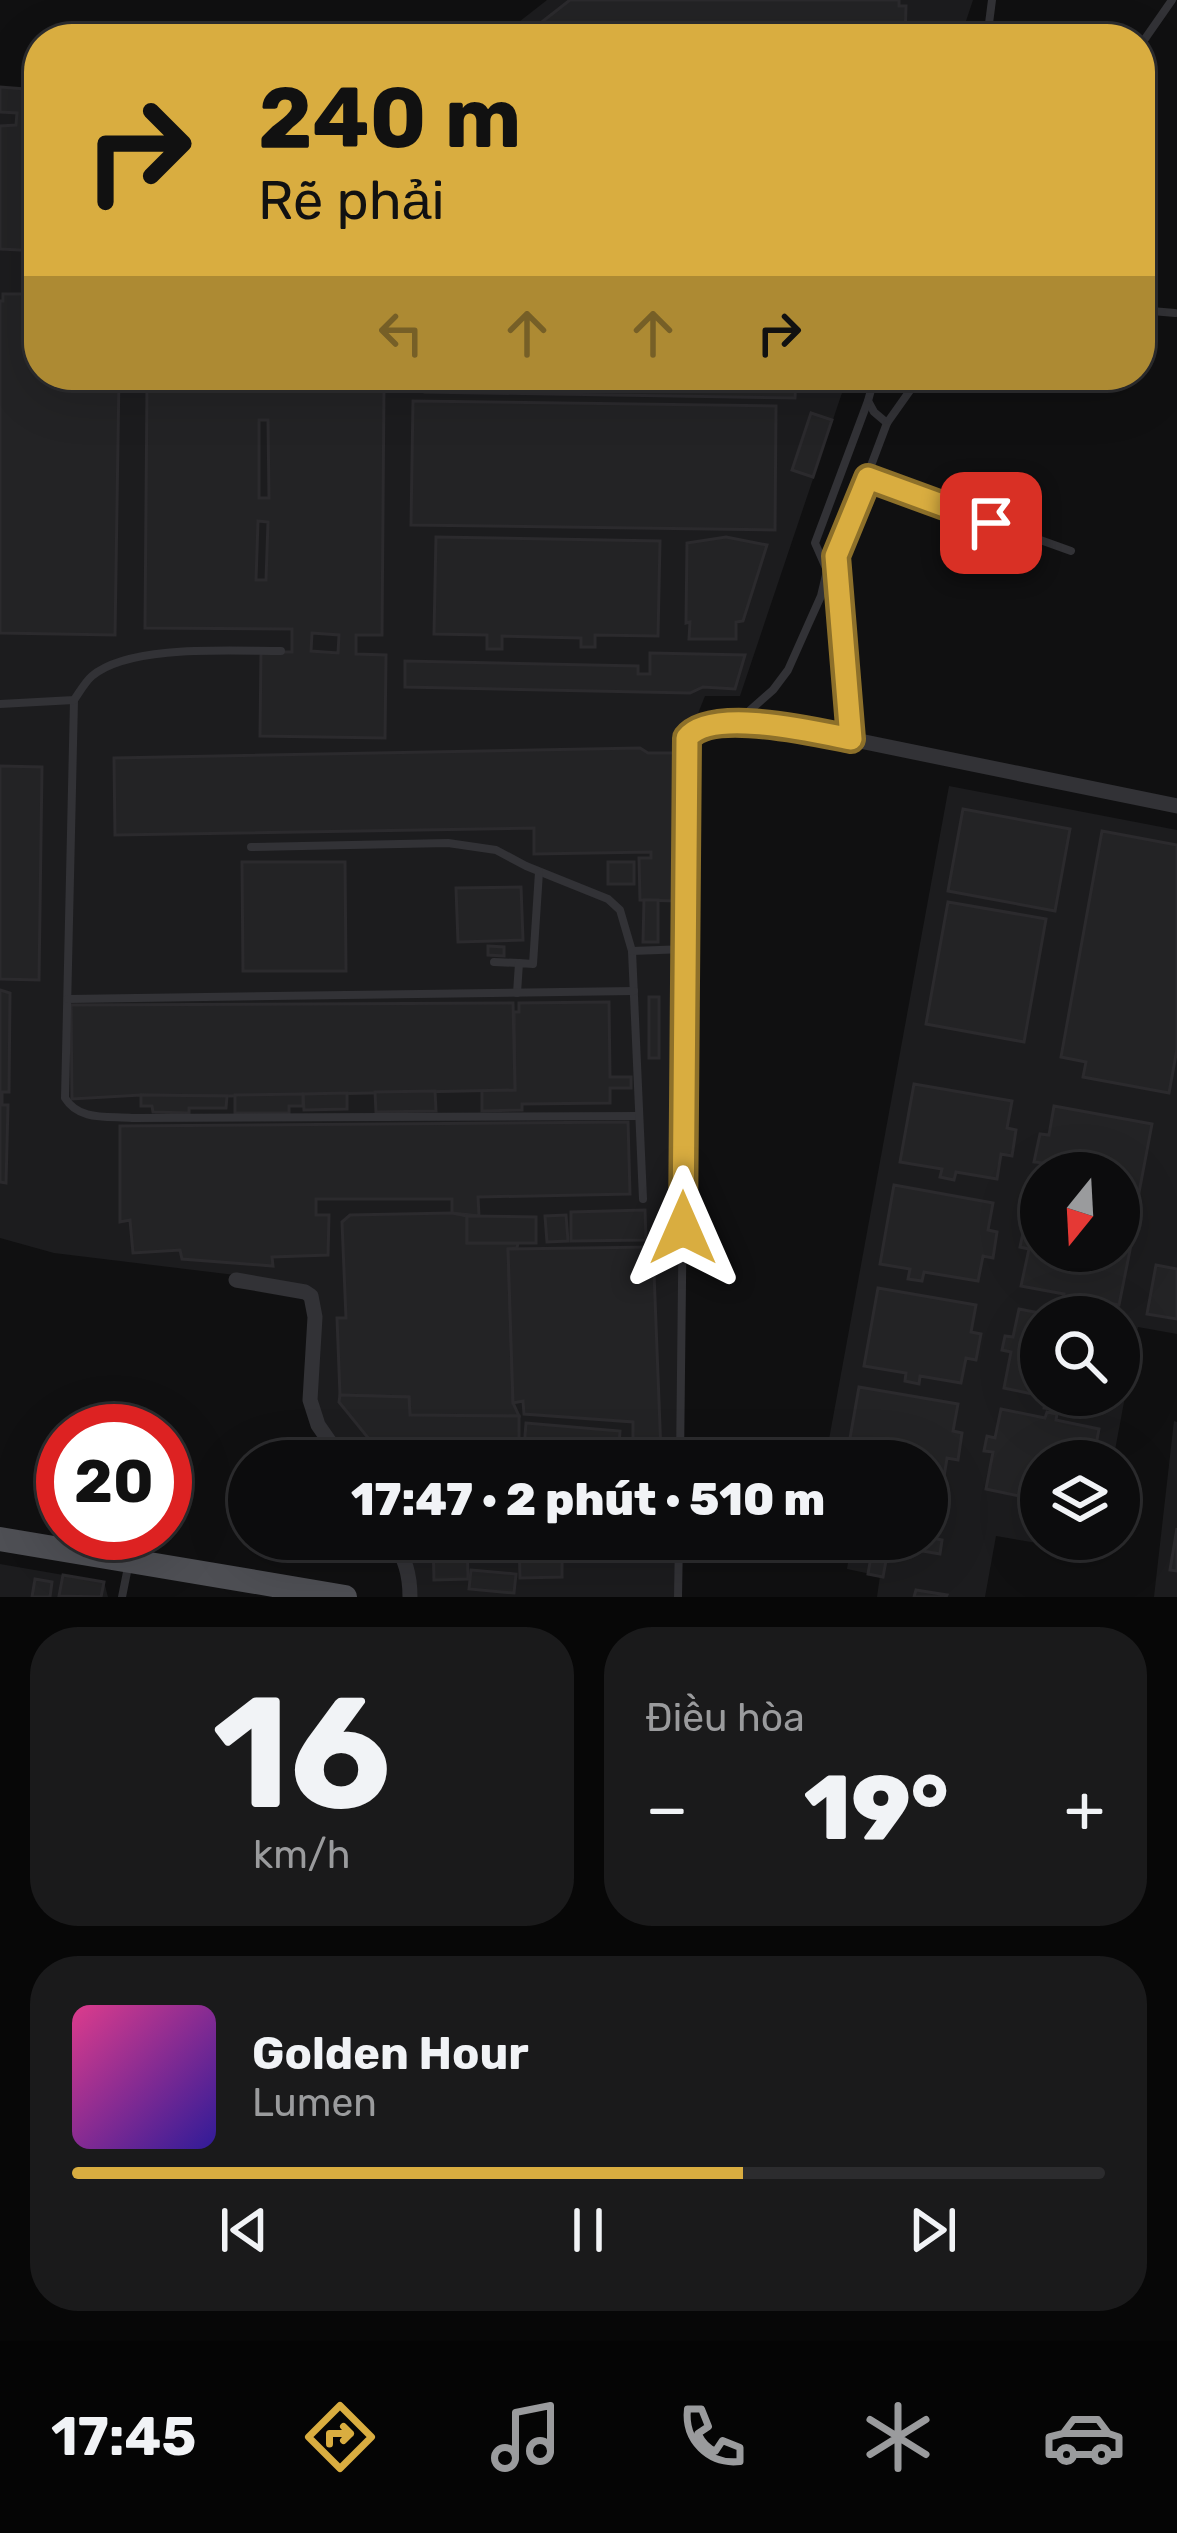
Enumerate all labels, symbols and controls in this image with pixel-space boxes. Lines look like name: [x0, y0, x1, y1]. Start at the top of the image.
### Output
text: 240 m: [258, 68, 522, 168]
icon: right: [60, 72, 216, 228]
text: Rẽ phải: [258, 169, 445, 233]
icon: left: [368, 300, 434, 366]
icon: ahead: [494, 300, 560, 366]
icon: ahead: [620, 300, 686, 366]
icon: right: [746, 300, 812, 366]
pin: [940, 472, 1042, 574]
icon: arrive: [958, 490, 1024, 556]
north arrow: [1020, 1152, 1140, 1272]
map controls: [1020, 1152, 1140, 1560]
position arrow: [620, 1165, 746, 1291]
button: search: [1020, 1296, 1140, 1416]
speed limit sign: 20: [36, 1404, 192, 1560]
button: layers: [1020, 1440, 1140, 1560]
text: 17:47 · 2 phút · 510 m: [351, 1473, 825, 1526]
text: 16: [212, 1661, 391, 1846]
text: Điều hòa: [646, 1695, 805, 1741]
text: 19°: [804, 1755, 949, 1862]
text: −: [646, 1769, 688, 1848]
text: +: [1064, 1769, 1105, 1848]
text: km/h: [253, 1832, 350, 1878]
text: Golden Hour: [252, 2027, 529, 2080]
text: Lumen: [252, 2080, 377, 2126]
icon: previous: [211, 2197, 277, 2263]
icon: pause: [555, 2197, 621, 2263]
icon: next: [900, 2197, 966, 2263]
icon: directions: [298, 2395, 382, 2479]
icon: music: [484, 2395, 568, 2479]
icon: phone: [670, 2395, 754, 2479]
icon: climate: [856, 2395, 940, 2479]
icon: car: [1042, 2395, 1126, 2479]
text: 17:45: [51, 2405, 196, 2469]

